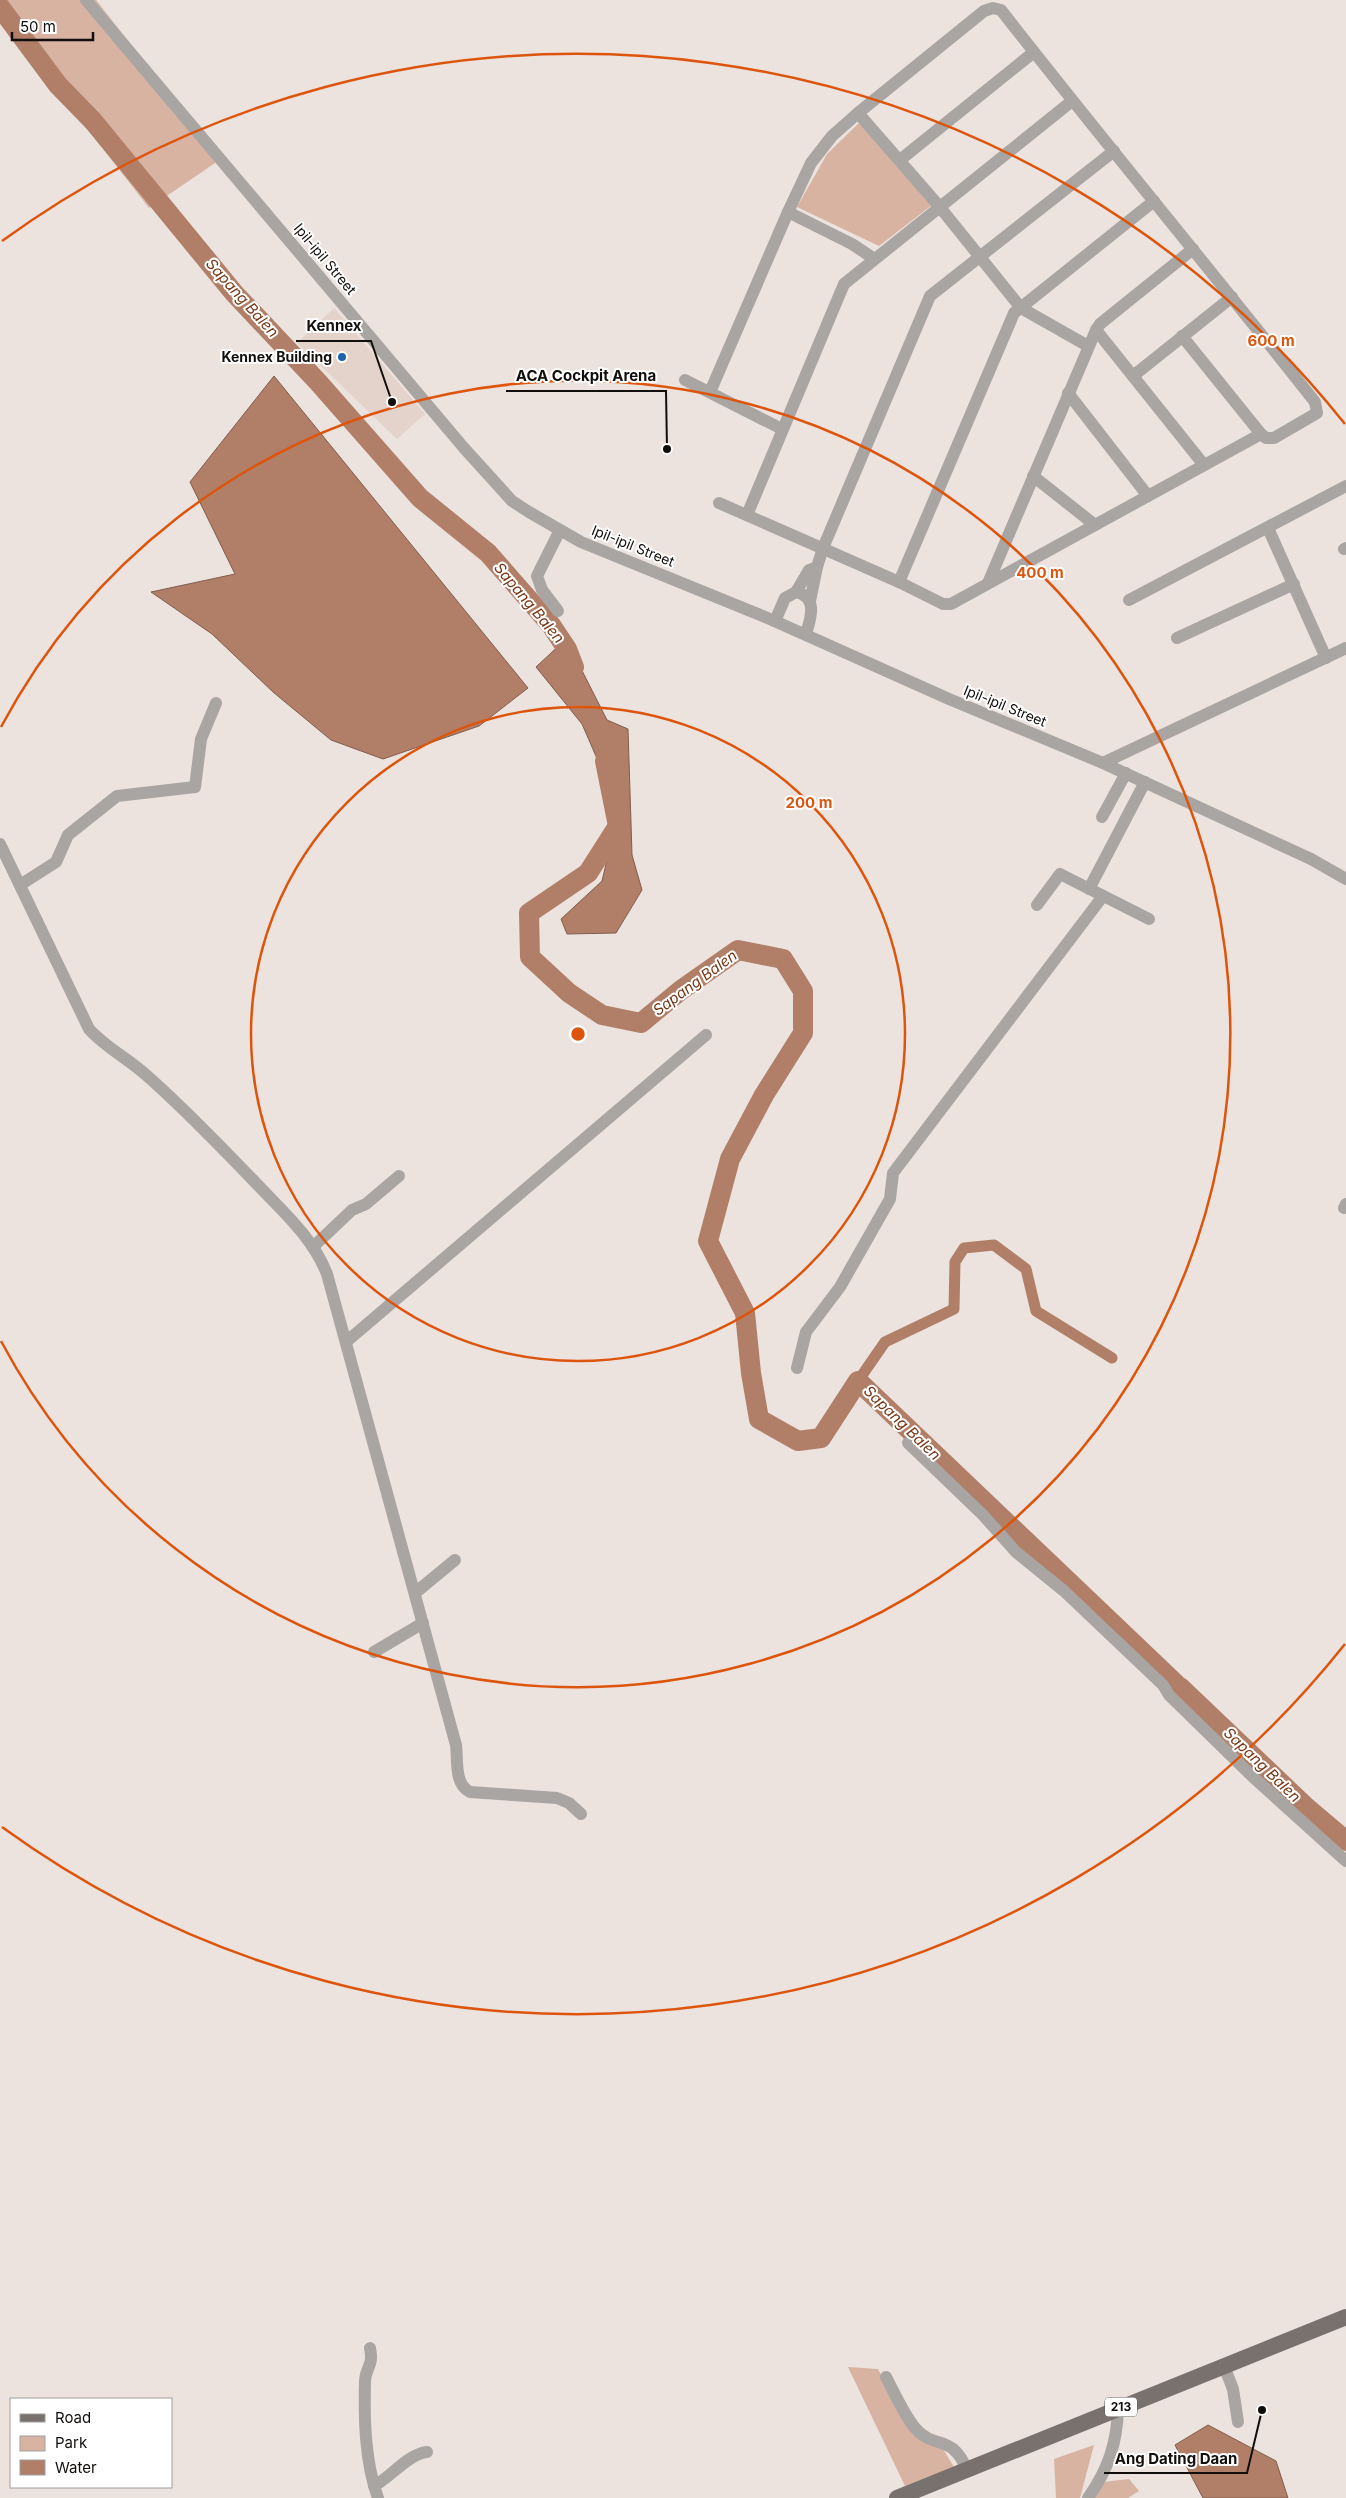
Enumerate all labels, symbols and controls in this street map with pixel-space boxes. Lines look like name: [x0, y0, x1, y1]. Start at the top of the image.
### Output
scale bar: [12, 10, 94, 42]
text: 50 m: [20, 17, 56, 36]
street label: Ipil-ipil Street: [291, 220, 360, 298]
water label: Sapang Balen: [202, 254, 283, 341]
callout: Kennex: [296, 311, 371, 341]
text: Kennex: [306, 316, 362, 335]
text: 600 m: [1247, 331, 1295, 350]
place label: Kennex Building: [221, 348, 332, 365]
marker: Kennex Building: [336, 351, 348, 363]
callout: ACA Cockpit Arena: [506, 361, 666, 391]
text: ACA Cockpit Arena: [516, 366, 656, 385]
street label: Ipil-ipil Street: [589, 521, 677, 570]
water label: Sapang Balen: [490, 558, 569, 647]
text: 400 m: [1016, 563, 1064, 582]
street label: Ipil-ipil Street: [961, 681, 1049, 730]
text: 200 m: [786, 793, 832, 812]
water label: Sapang Balen: [649, 946, 741, 1020]
centre of rings: [569, 1025, 587, 1043]
water label: Sapang Balen: [860, 1381, 945, 1464]
water label: Sapang Balen: [1220, 1723, 1305, 1806]
legend: [10, 2398, 172, 2488]
road number: 213: [1105, 2398, 1137, 2416]
text: Road: [55, 2408, 91, 2427]
text: Park: [55, 2433, 88, 2452]
callout: Ang Dating Daan: [1104, 2443, 1247, 2473]
text: Ang Dating Daan: [1115, 2449, 1237, 2468]
text: Water: [55, 2458, 97, 2477]

